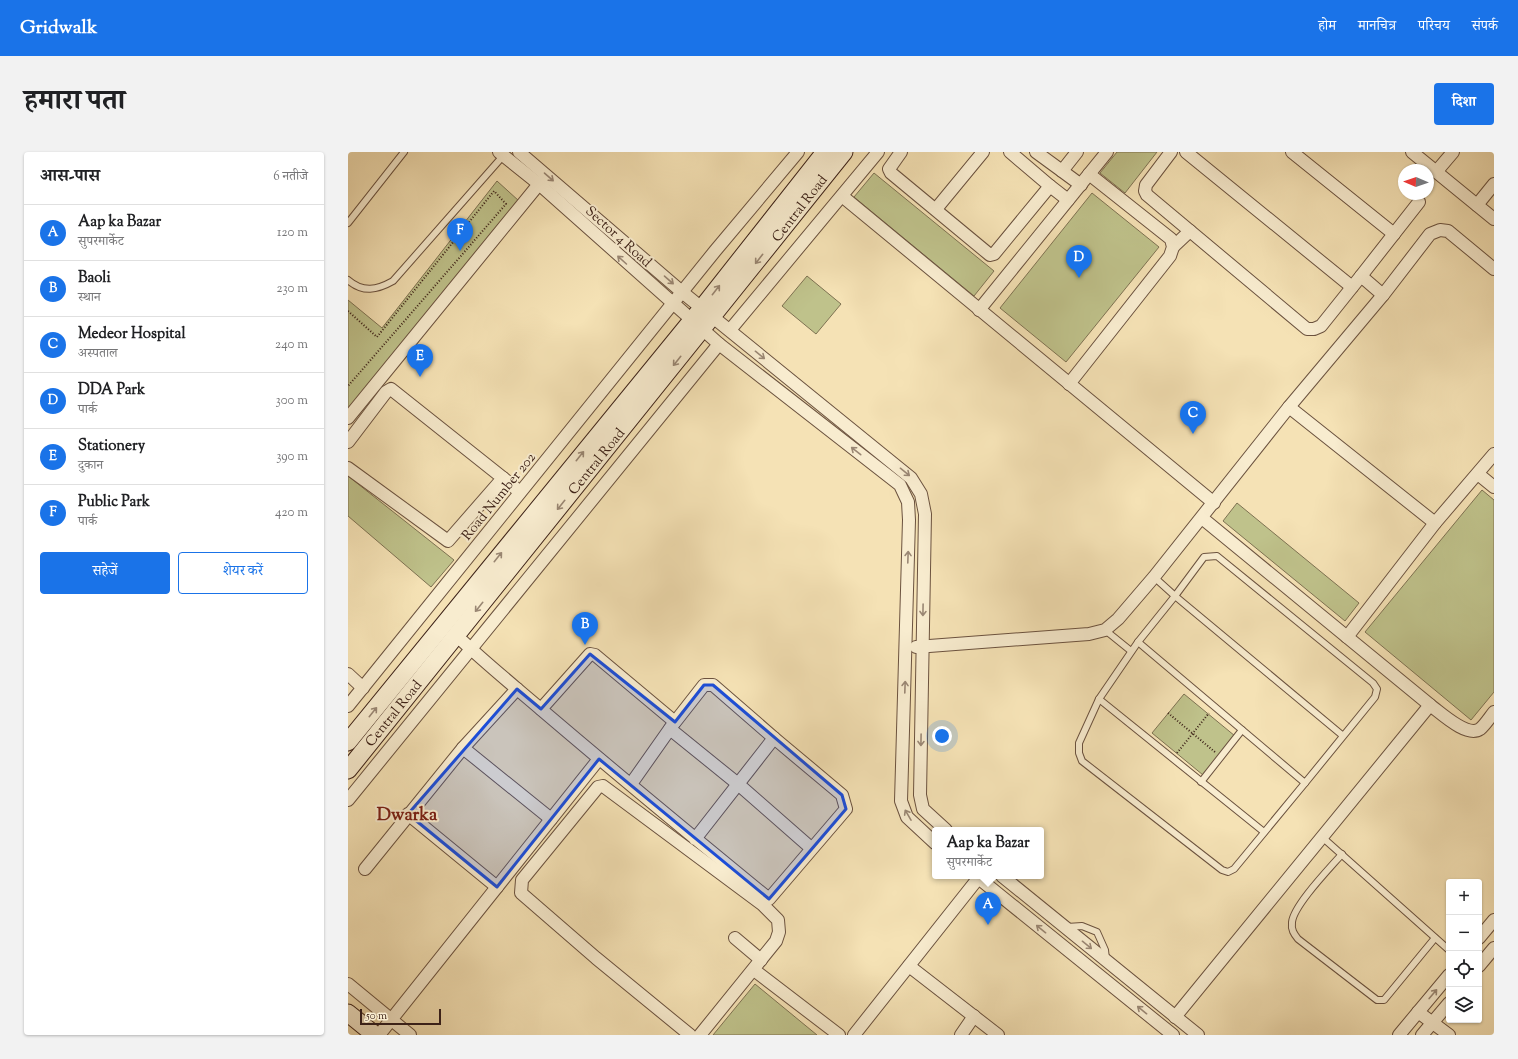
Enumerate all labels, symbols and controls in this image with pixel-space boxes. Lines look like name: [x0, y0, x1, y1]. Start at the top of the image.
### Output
text: Gridwalk: [20, 15, 97, 42]
text: होम: [1318, 17, 1336, 37]
text: मानचित्र: [1358, 17, 1396, 37]
text: परिचय: [1418, 17, 1450, 37]
text: संपर्क: [1472, 17, 1498, 37]
text: हमारा पता: [24, 82, 125, 122]
button: दिशा: [1434, 83, 1494, 125]
north arrow: [1398, 164, 1434, 200]
text: आस-पास: [40, 165, 100, 189]
text: 6 नतीजे: [273, 168, 308, 186]
street label: Central Road: [768, 171, 833, 247]
one-way arrow: [544, 173, 554, 182]
street label: Sector 4 Road: [580, 202, 655, 273]
text: Aap ka Bazar: [78, 212, 161, 233]
pin: F: [447, 218, 473, 251]
text: A: [48, 224, 58, 242]
text: 120 m: [277, 224, 308, 242]
text: सुपरमार्केट: [78, 233, 124, 251]
pin: D: [1066, 245, 1092, 278]
one-way arrow: [754, 254, 763, 265]
one-way arrow: [617, 255, 628, 264]
text: Baoli: [78, 268, 111, 289]
one-way arrow: [663, 276, 674, 285]
text: B: [49, 280, 57, 298]
text: 230 m: [276, 280, 308, 298]
one-way arrow: [711, 284, 720, 295]
text: स्थान: [78, 289, 101, 307]
text: Medeor Hospital: [78, 324, 186, 345]
text: C: [48, 336, 58, 354]
text: 240 m: [275, 336, 308, 354]
pin: E: [407, 344, 433, 377]
text: अस्पताल: [78, 345, 118, 363]
one-way arrow: [755, 351, 766, 359]
one-way arrow: [673, 355, 682, 366]
text: DDA Park: [78, 380, 145, 401]
text: D: [48, 392, 58, 410]
text: 300 m: [276, 392, 308, 410]
text: पार्क: [78, 401, 97, 419]
pin: C: [1180, 401, 1206, 434]
street label: Central Road: [564, 425, 631, 500]
text: Stationery: [78, 436, 145, 457]
one-way arrow: [850, 446, 861, 455]
text: E: [49, 448, 57, 466]
text: 390 m: [276, 448, 308, 466]
street label: Road Number 202: [458, 449, 542, 545]
one-way arrow: [576, 450, 585, 461]
text: दुकान: [78, 457, 103, 475]
one-way arrow: [899, 468, 910, 477]
text: Public Park: [78, 492, 150, 513]
one-way arrow: [556, 500, 565, 511]
text: F: [49, 504, 57, 522]
text: 420 m: [275, 504, 308, 522]
text: पार्क: [78, 513, 97, 531]
one-way arrow: [494, 551, 503, 562]
one-way arrow: [904, 551, 912, 564]
button: सहेजें: [40, 552, 170, 594]
button: शेयर करें: [178, 552, 308, 594]
one-way arrow: [475, 601, 484, 612]
one-way arrow: [919, 603, 927, 616]
pin: B: [572, 612, 598, 645]
street label: Central Road: [361, 677, 428, 752]
one-way arrow: [901, 681, 908, 694]
one-way arrow: [368, 707, 377, 717]
your location: [932, 726, 952, 746]
one-way arrow: [917, 733, 925, 746]
district label: Dwarka: [377, 803, 438, 829]
one-way arrow: [903, 809, 911, 821]
popup: [932, 827, 1044, 879]
text: Aap ka Bazar: [946, 833, 1030, 854]
text: सुपरमार्केट: [946, 854, 992, 872]
map controls: [1446, 879, 1482, 1023]
button: +: [1446, 879, 1482, 915]
pin: A: [975, 892, 1001, 925]
button: −: [1446, 915, 1482, 951]
one-way arrow: [1036, 924, 1047, 933]
one-way arrow: [1082, 940, 1092, 949]
button: locate: [1446, 951, 1482, 987]
button: layers: [1446, 987, 1482, 1023]
one-way arrow: [1428, 989, 1437, 999]
one-way arrow: [1137, 1006, 1148, 1015]
scale bar: [360, 1007, 441, 1026]
text: 50 m: [366, 1008, 387, 1024]

